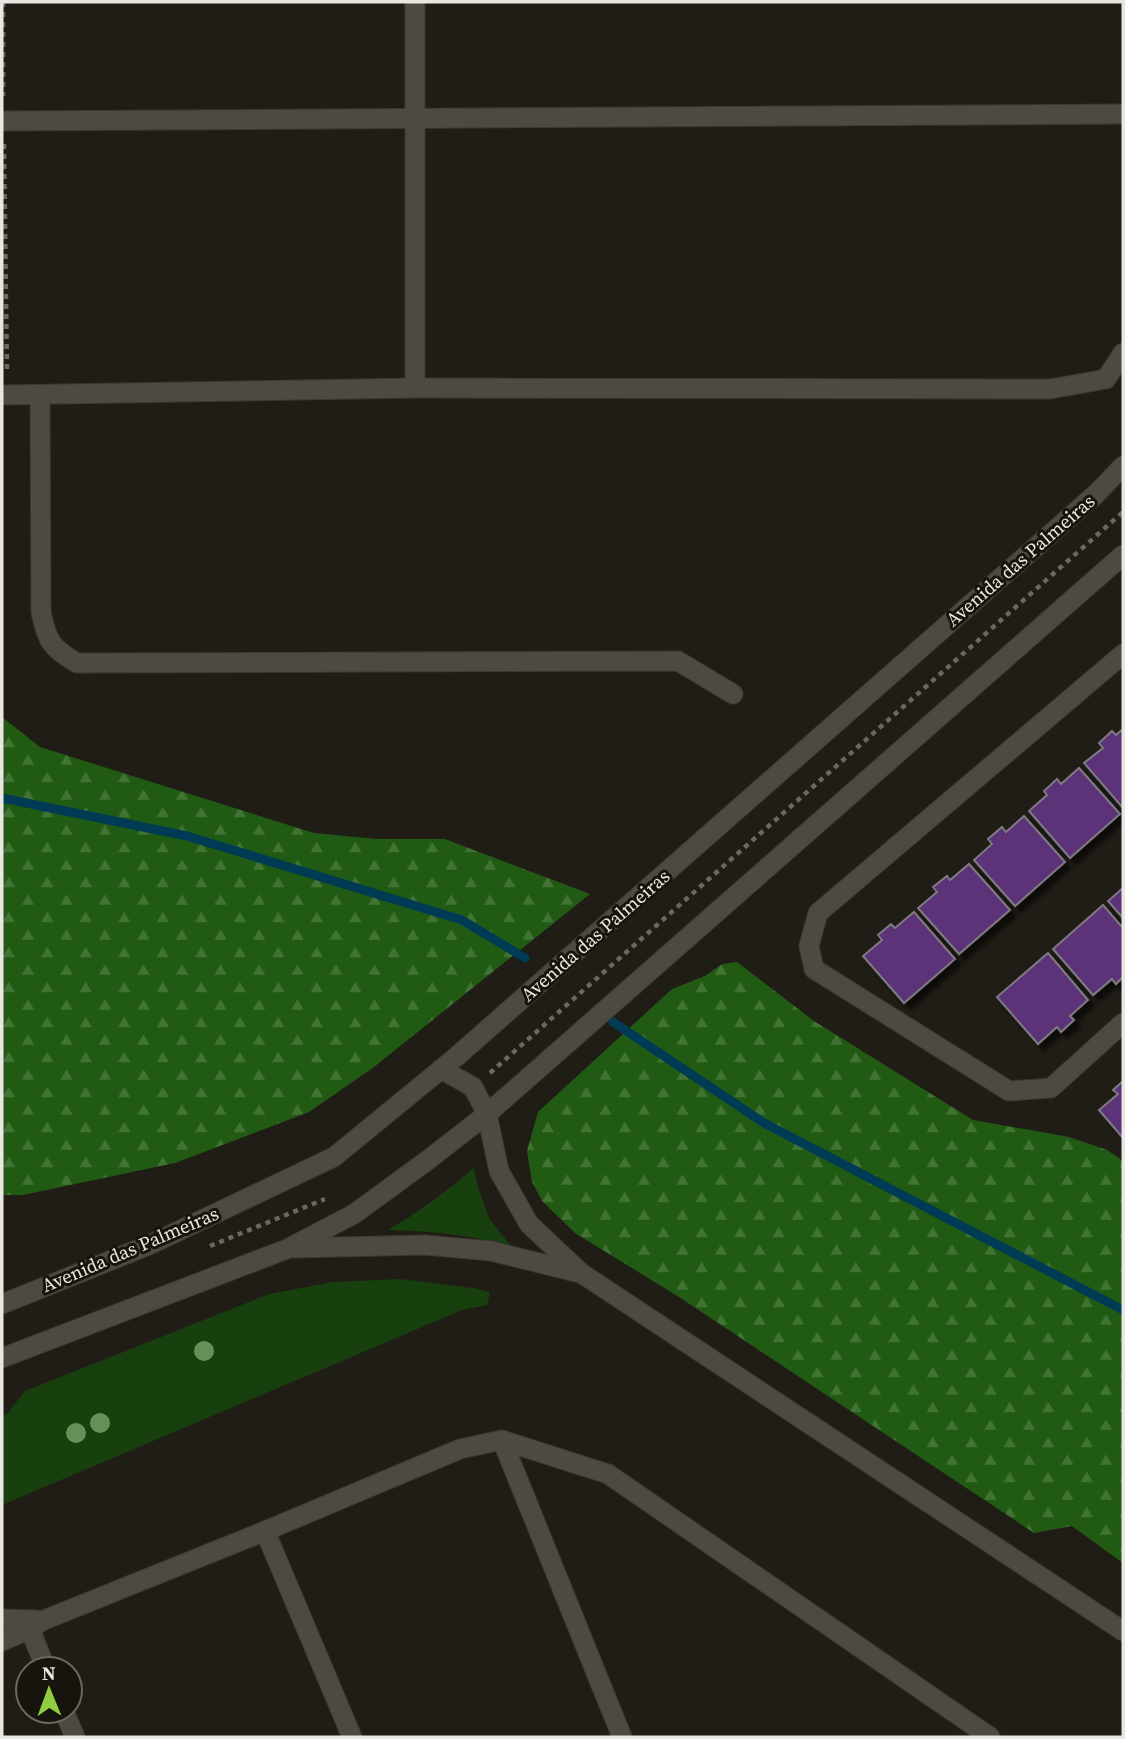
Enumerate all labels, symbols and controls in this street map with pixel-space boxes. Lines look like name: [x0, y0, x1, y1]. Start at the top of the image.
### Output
street label: Avenida das Palmeiras: [940, 488, 1100, 632]
street label: Avenida das Palmeiras: [515, 863, 675, 1007]
street label: Avenida das Palmeiras: [38, 1200, 222, 1298]
north arrow: [14, 1655, 84, 1725]
text: N: [42, 1660, 56, 1686]

